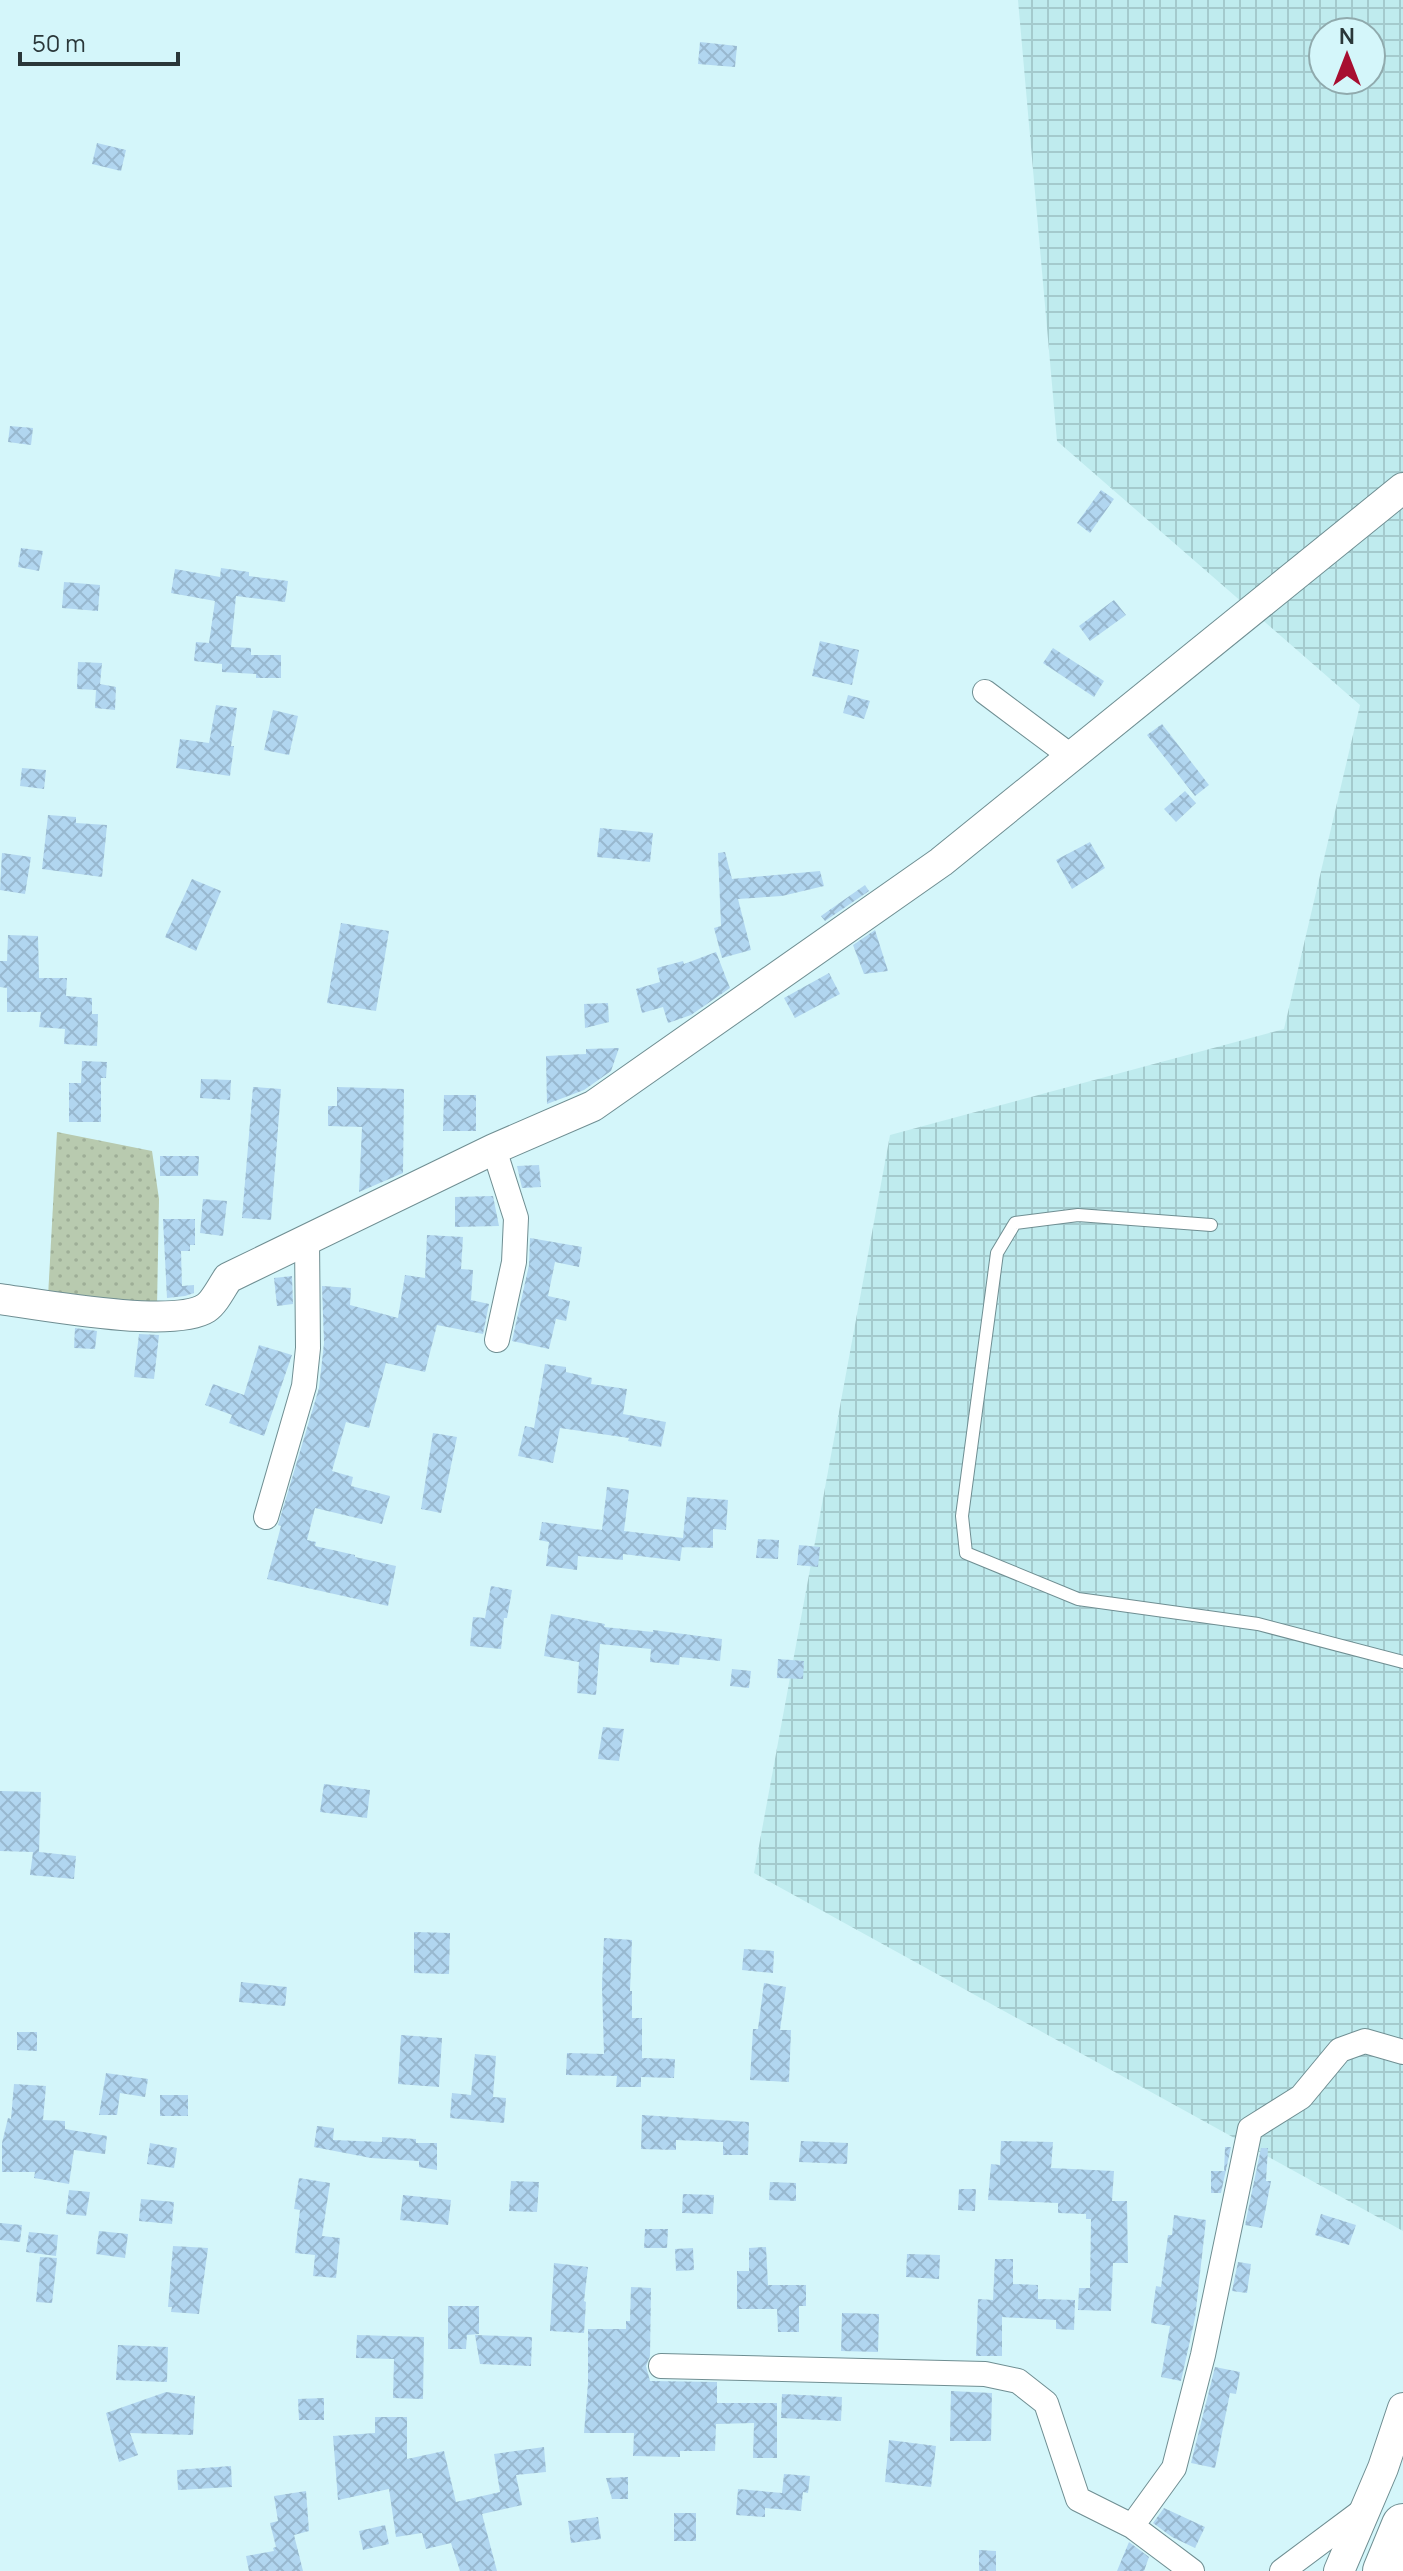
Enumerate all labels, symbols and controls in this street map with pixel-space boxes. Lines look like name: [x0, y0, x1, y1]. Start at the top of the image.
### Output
scale bar: [20, 16, 178, 66]
north arrow: [1307, 16, 1387, 96]
text: N: [1339, 21, 1355, 51]
text: 50 m: [32, 26, 86, 59]

